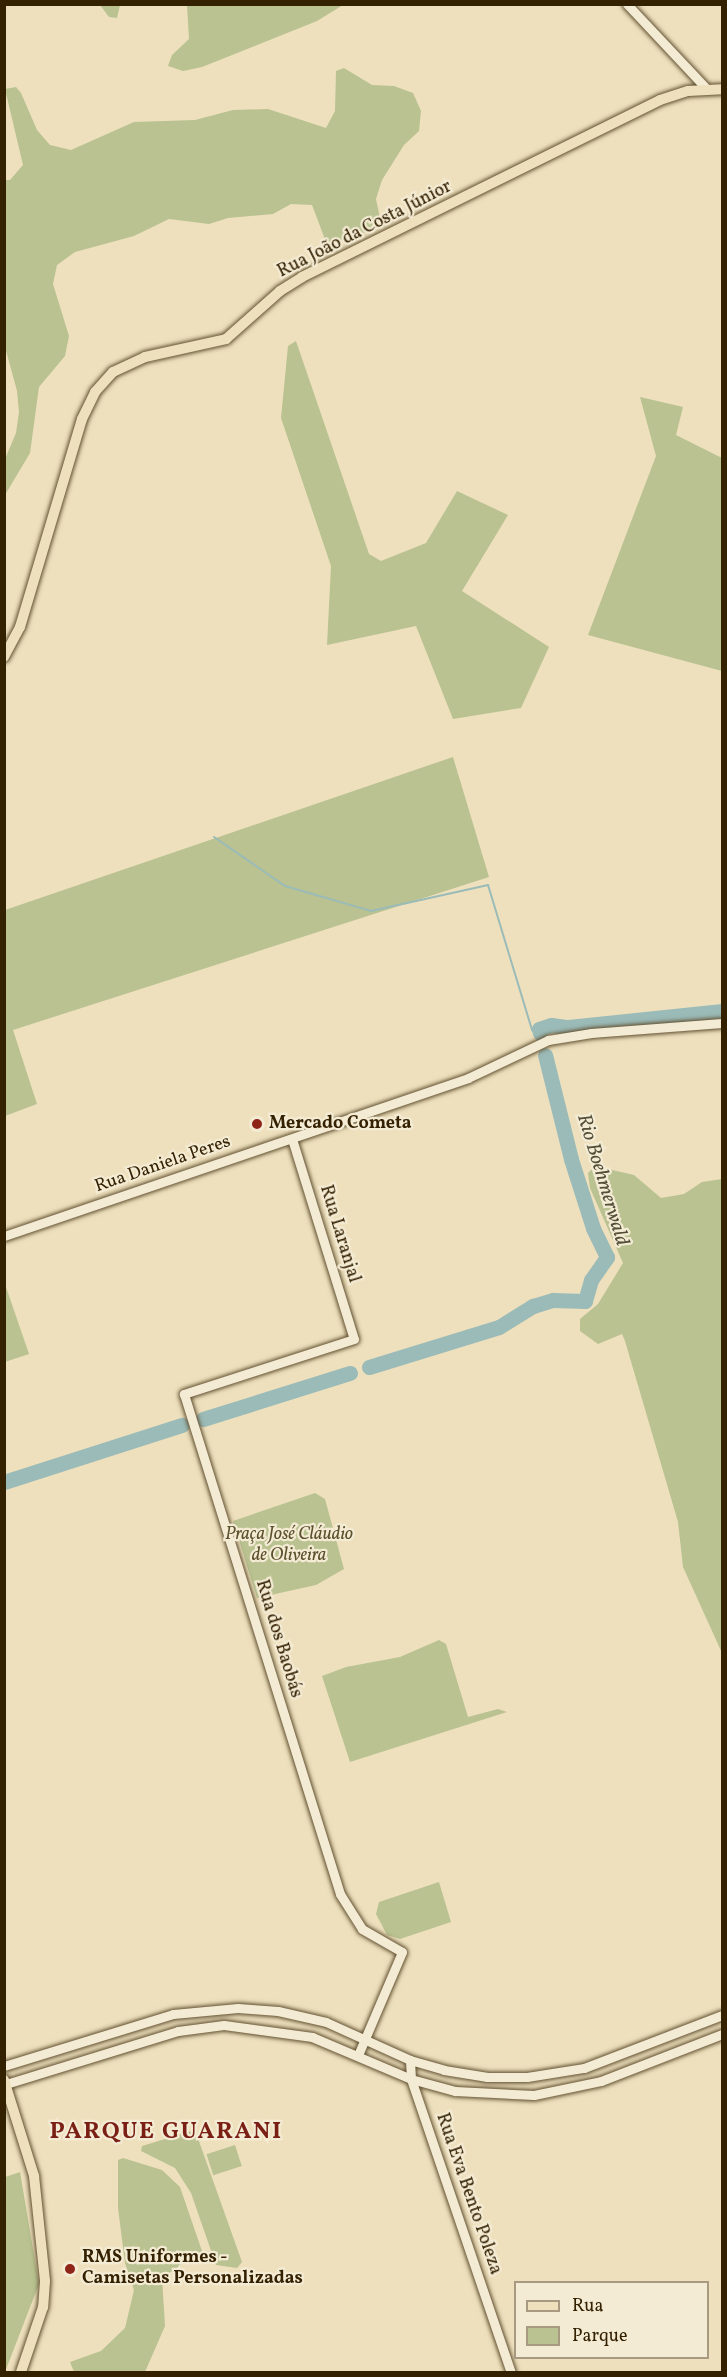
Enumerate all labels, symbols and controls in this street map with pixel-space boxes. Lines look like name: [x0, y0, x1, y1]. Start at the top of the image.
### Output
street label: Rua João da Costa Júnior: [274, 177, 456, 283]
water label: Rio Boehmerwald: [571, 1111, 633, 1249]
place label: Mercado Cometa: [269, 1113, 412, 1135]
marker: Mercado Cometa: [250, 1117, 264, 1131]
street label: Rua Daniela Peres: [92, 1132, 234, 1198]
street label: Rua Laranjal: [314, 1183, 364, 1285]
park label: Praça José Cláudio de Oliveira: [225, 1525, 353, 1568]
street label: Rua dos Baobás: [250, 1577, 306, 1701]
street label: Rua Eva Bento Poleza: [430, 2111, 506, 2277]
district label: PARQUE GUARANI: [49, 2119, 283, 2147]
place label: RMS Uniformes - Camisetas Personalizadas: [82, 2248, 303, 2290]
marker: RMS Uniformes - Camisetas Personalizadas: [63, 2262, 77, 2276]
legend: [514, 2281, 709, 2359]
text: Rua: [572, 2294, 603, 2319]
text: Parque: [572, 2324, 627, 2349]

